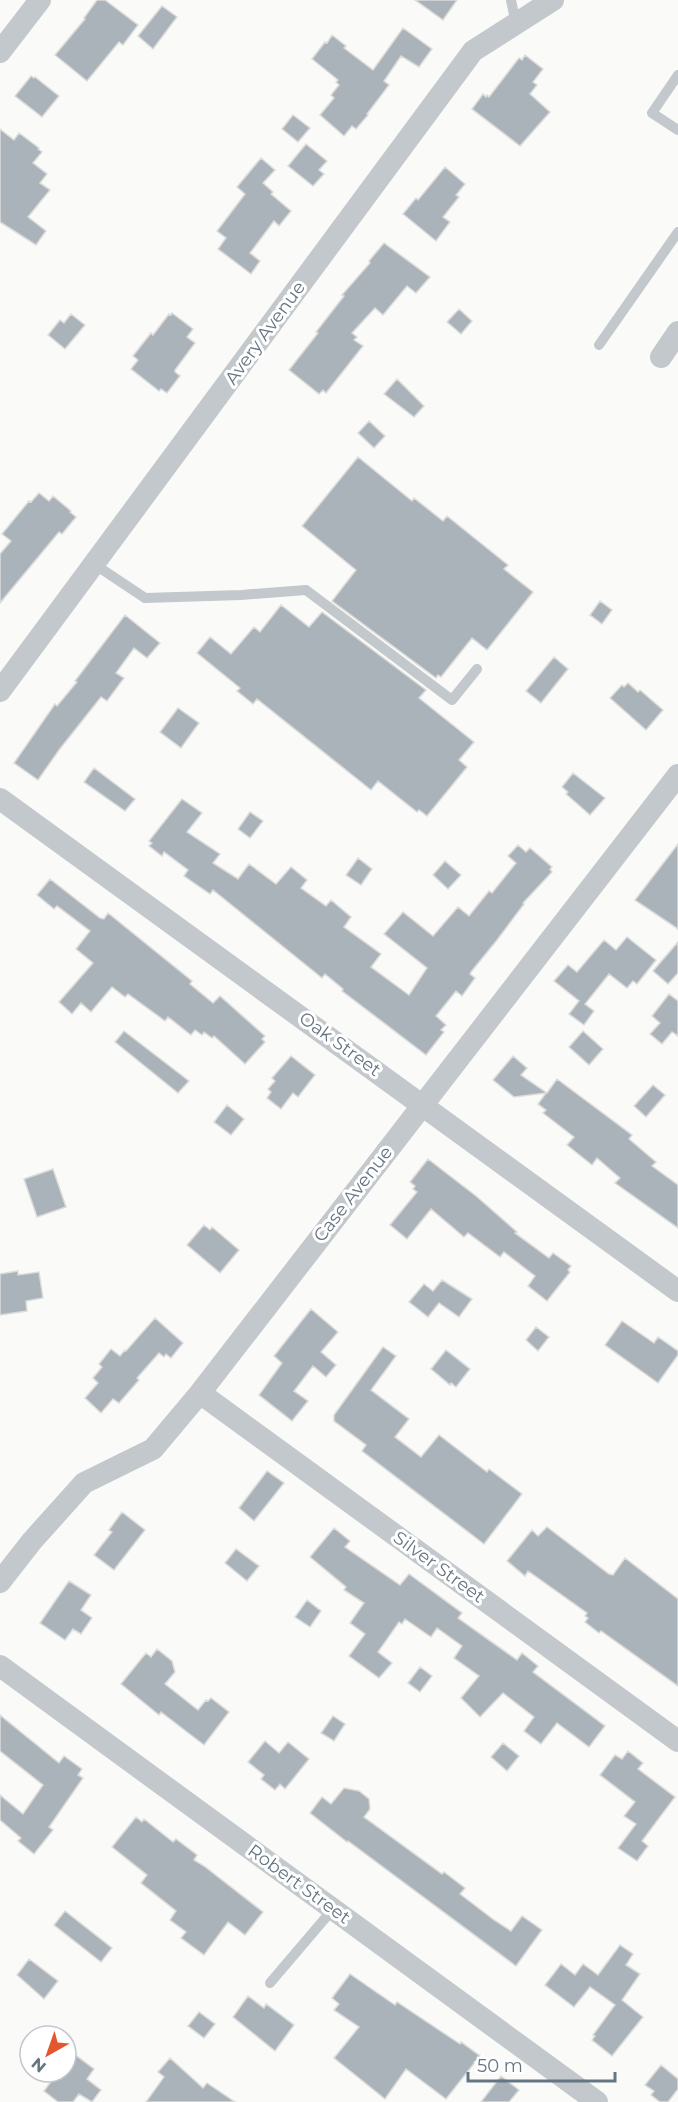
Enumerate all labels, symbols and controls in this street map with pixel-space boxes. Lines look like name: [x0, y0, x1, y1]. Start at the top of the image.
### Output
street label: Avery Avenue: [220, 277, 310, 389]
street label: Oak Street: [295, 1007, 385, 1081]
street label: Case Avenue: [309, 1142, 397, 1246]
street label: Silver Street: [389, 1527, 489, 1607]
street label: Robert Street: [243, 1839, 355, 1929]
north arrow: [18, 2024, 78, 2084]
scale bar: [468, 2045, 615, 2083]
text: N: [28, 2054, 50, 2077]
text: 50 m: [477, 2055, 523, 2077]

